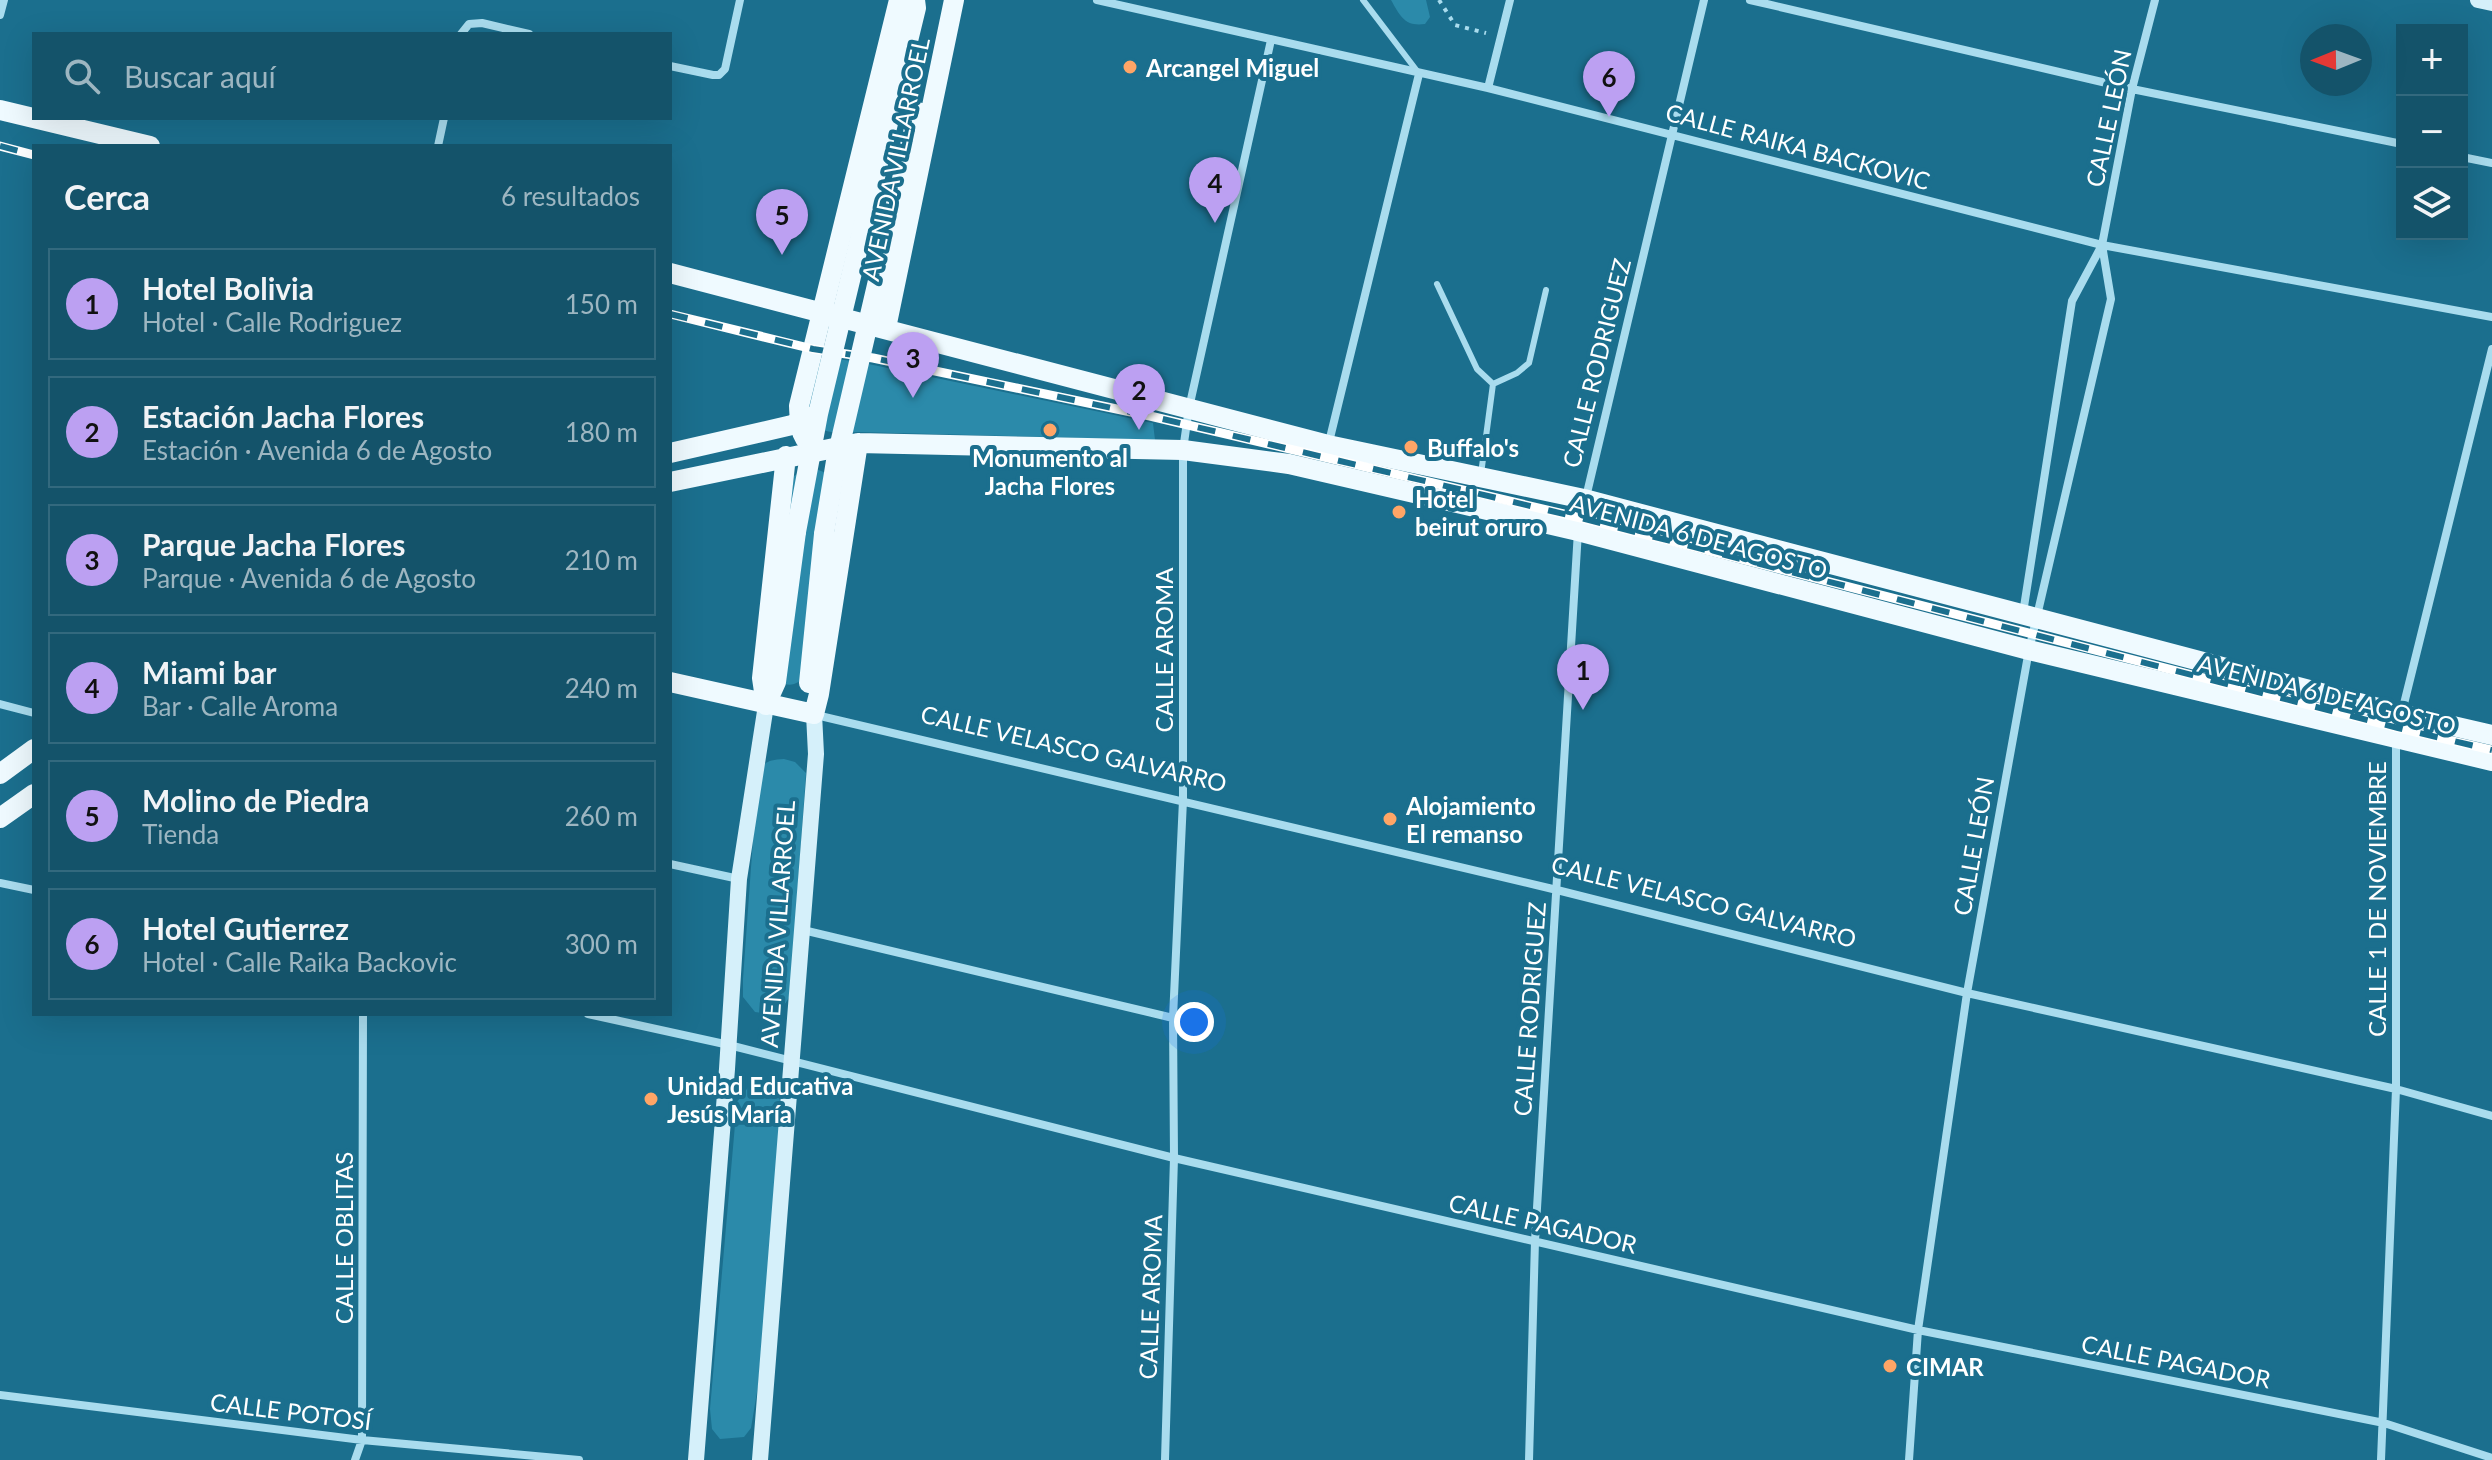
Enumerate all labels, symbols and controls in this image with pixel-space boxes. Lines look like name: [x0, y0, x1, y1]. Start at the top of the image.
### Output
north arrow: [2300, 24, 2372, 96]
map controls: [2396, 24, 2468, 240]
button: +: [2396, 24, 2468, 96]
search box: [32, 32, 672, 120]
street label: AVENIDA VILLARROEL: [855, 35, 935, 283]
street label: CALLE LEÓN: [2079, 46, 2137, 190]
pin: 6: [1583, 51, 1635, 117]
place label: Arcangel Miguel: [1145, 53, 1319, 82]
icon: search: [60, 54, 104, 98]
text: Buscar aquí: [124, 58, 276, 94]
marker: Arcangel Miguel: [1121, 58, 1139, 76]
button: −: [2396, 96, 2468, 168]
street label: CALLE RAIKA BACKOVIC: [1663, 97, 1933, 195]
pin: 4: [1189, 157, 1241, 223]
button: layers: [2396, 168, 2468, 240]
text: Cerca: [64, 176, 150, 217]
text: 6 resultados: [501, 180, 640, 212]
pin: 5: [756, 189, 808, 255]
street label: CALLE RODRIGUEZ: [1556, 255, 1636, 471]
text: Hotel Bolivia: [142, 270, 314, 306]
text: 1: [84, 288, 100, 320]
text: 150 m: [565, 288, 638, 320]
text: Hotel · Calle Rodriguez: [142, 306, 402, 338]
pin: 3: [887, 332, 939, 398]
pin: 2: [1113, 364, 1165, 430]
text: Estación Jacha Flores: [142, 398, 424, 434]
text: 2: [84, 416, 100, 448]
text: 180 m: [565, 416, 638, 448]
marker: Monumento al Jacha Flores: [1041, 421, 1059, 439]
place label: Buffalo's: [1427, 433, 1519, 462]
text: Estación · Avenida 6 de Agosto: [142, 434, 492, 466]
marker: Buffalo's: [1402, 438, 1420, 456]
place label: Monumento al Jacha Flores: [972, 443, 1128, 500]
place label: Hotel beirut oruro: [1415, 484, 1543, 541]
street label: AVENIDA 6 DE AGOSTO: [1567, 488, 1831, 584]
marker: Hotel beirut oruro: [1390, 503, 1408, 521]
text: Parque Jacha Flores: [142, 526, 405, 562]
text: 3: [84, 544, 100, 576]
text: 210 m: [565, 544, 638, 576]
text: Parque · Avenida 6 de Agosto: [142, 562, 476, 594]
street label: CALLE AROMA: [1149, 567, 1178, 733]
pin: 1: [1557, 644, 1609, 710]
street label: AVENIDA 6 DE AGOSTO: [2195, 648, 2459, 740]
text: Miami bar: [142, 654, 276, 690]
text: 4: [84, 672, 100, 704]
text: 240 m: [565, 672, 638, 704]
text: Bar · Calle Aroma: [142, 690, 338, 722]
street label: CALLE VELASCO GALVARRO: [918, 699, 1230, 797]
street label: CALLE 1 DE NOVIEMBRE: [2362, 761, 2391, 1037]
street label: CALLE LEÓN: [1947, 774, 1999, 918]
text: Molino de Piedra: [142, 782, 369, 818]
place label: Alojamiento El remanso: [1405, 791, 1536, 848]
street label: AVENIDA VILLARROEL: [754, 799, 800, 1049]
text: 5: [84, 800, 100, 832]
text: 260 m: [565, 800, 638, 832]
marker: Alojamiento El remanso: [1381, 810, 1399, 828]
text: Tienda: [142, 818, 219, 850]
street label: CALLE VELASCO GALVARRO: [1549, 849, 1859, 953]
street label: CALLE RODRIGUEZ: [1507, 901, 1551, 1117]
text: Hotel Gutierrez: [142, 910, 349, 946]
text: 6: [84, 928, 100, 960]
text: 300 m: [565, 928, 638, 960]
text: Hotel · Calle Raika Backovic: [142, 946, 457, 978]
your location: [1174, 1002, 1214, 1042]
place label: Unidad Educativa Jesús María: [667, 1071, 853, 1128]
marker: Unidad Educativa Jesús María: [642, 1090, 660, 1108]
street label: CALLE OBLITAS: [329, 1152, 358, 1324]
street label: CALLE PAGADOR: [1446, 1187, 1640, 1259]
street label: CALLE AROMA: [1133, 1213, 1167, 1380]
street label: CALLE PAGADOR: [2079, 1328, 2273, 1394]
place label: CIMAR: [1906, 1352, 1984, 1381]
marker: CIMAR: [1881, 1357, 1899, 1375]
street label: CALLE POTOSÍ: [209, 1387, 375, 1435]

